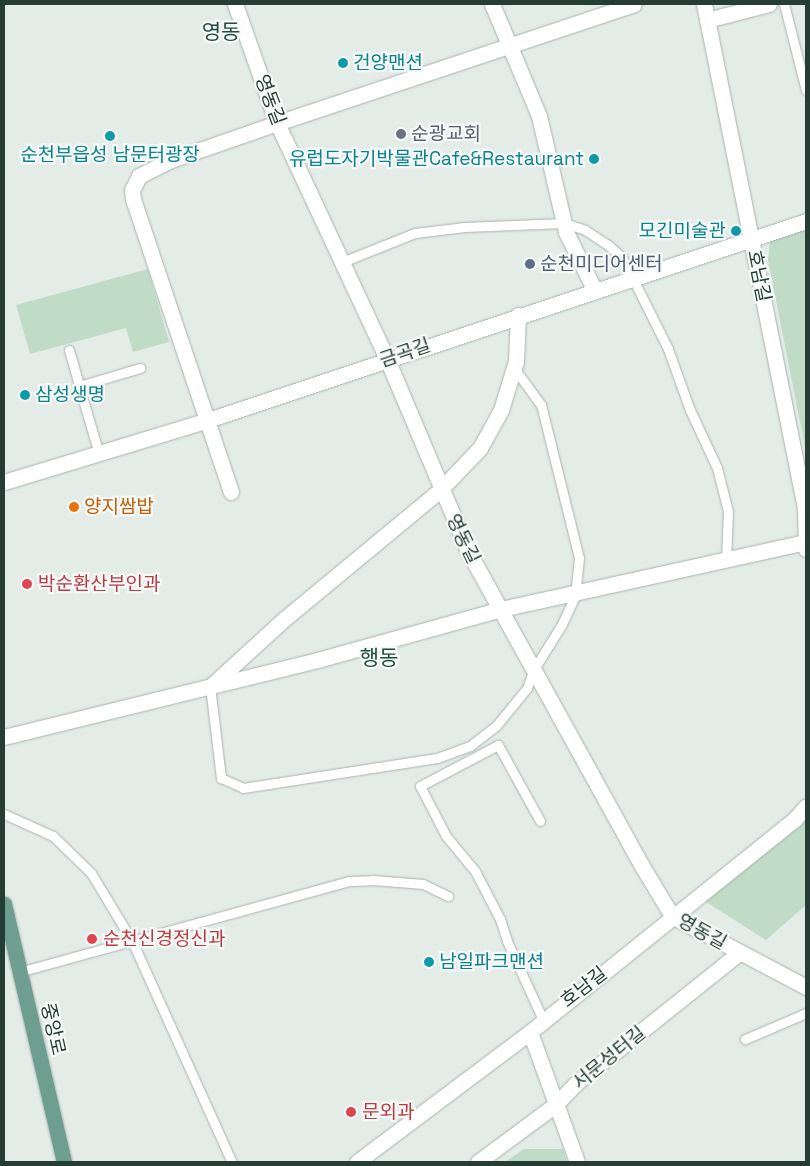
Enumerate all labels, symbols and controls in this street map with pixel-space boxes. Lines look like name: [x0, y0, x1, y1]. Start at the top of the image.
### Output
district label: 영동: [202, 19, 240, 45]
place label: 건양맨션: [353, 52, 423, 74]
marker: 건양맨션: [337, 57, 349, 69]
street label: 영동길: [250, 71, 290, 129]
place label: 순광교회: [411, 123, 481, 145]
marker: 순광교회: [395, 128, 407, 140]
marker: 순천부읍성 남문터광장: [104, 130, 116, 142]
place label: 순천부읍성 남문터광장: [20, 144, 200, 166]
place label: 유럽도자기박물관Cafe&Restaurant: [289, 148, 584, 170]
marker: 유럽도자기박물관Cafe&Restaurant: [588, 153, 600, 165]
place label: 모긴미술관: [639, 220, 726, 242]
marker: 모긴미술관: [730, 225, 742, 237]
street label: 호남길: [743, 248, 775, 304]
place label: 순천미디어센터: [540, 253, 662, 275]
marker: 순천미디어센터: [524, 258, 536, 270]
street label: 금곡길: [376, 334, 434, 372]
place label: 삼성생명: [35, 384, 105, 406]
marker: 삼성생명: [19, 389, 31, 401]
place label: 양지쌈밥: [84, 496, 154, 518]
marker: 양지쌈밥: [68, 501, 80, 513]
street label: 영동길: [441, 510, 485, 568]
place label: 박순환산부인과: [38, 573, 160, 595]
marker: 박순환산부인과: [20, 577, 34, 591]
district label: 행동: [360, 645, 398, 671]
street label: 영동길: [674, 909, 730, 955]
place label: 순천신경정신과: [103, 928, 225, 950]
marker: 순천신경정신과: [85, 932, 99, 946]
place label: 남일파크맨션: [439, 951, 544, 973]
marker: 남일파크맨션: [423, 956, 435, 968]
street label: 호남길: [556, 962, 612, 1012]
street label: 중앙로: [36, 1001, 70, 1057]
street label: 서문성터길: [568, 1022, 650, 1094]
place label: 문외과: [362, 1101, 414, 1123]
marker: 문외과: [344, 1105, 358, 1119]

